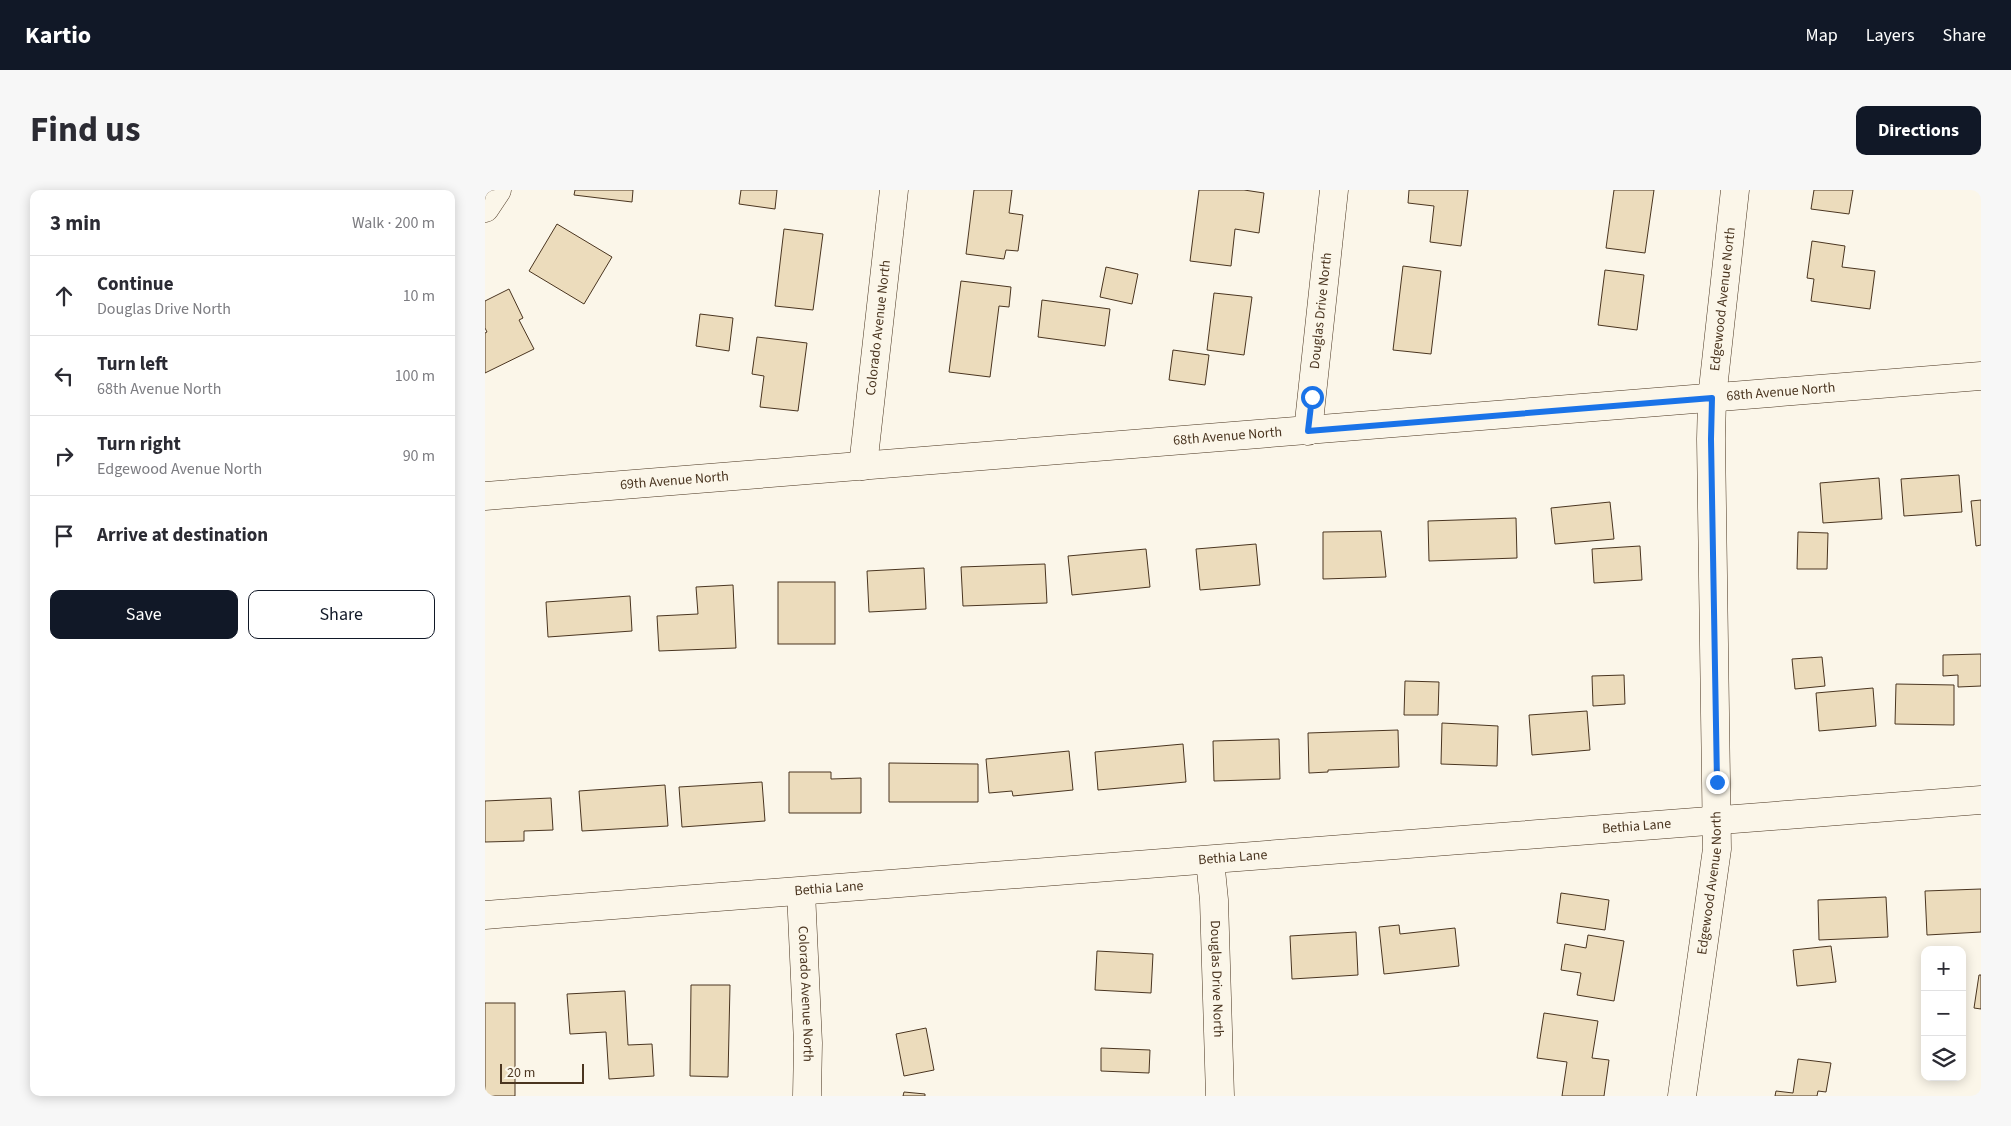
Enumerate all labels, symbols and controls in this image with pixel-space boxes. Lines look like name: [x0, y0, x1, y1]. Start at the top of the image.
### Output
text: Kartio: [25, 18, 91, 53]
text: Map: [1806, 23, 1838, 48]
text: Layers: [1866, 23, 1915, 48]
text: Share: [1943, 23, 1986, 48]
text: Find us: [30, 105, 140, 155]
button: Directions: [1856, 106, 1981, 155]
text: 3 min: [50, 208, 101, 238]
text: Walk · 200 m: [352, 212, 435, 234]
street label: Edgewood Avenue North: [1705, 226, 1741, 372]
street label: Douglas Drive North: [1305, 251, 1337, 370]
street label: Colorado Avenue North: [861, 259, 896, 397]
text: Continue: [97, 271, 174, 298]
icon: ahead: [50, 282, 78, 310]
text: 10 m: [403, 285, 435, 307]
text: Douglas Drive North: [97, 298, 231, 320]
text: Turn left: [97, 351, 168, 378]
icon: left: [50, 362, 78, 390]
text: 100 m: [395, 365, 435, 387]
text: 68th Avenue North: [97, 378, 221, 400]
street label: 68th Avenue North: [1726, 378, 1836, 406]
route start: [1301, 386, 1324, 409]
street label: 68th Avenue North: [1172, 422, 1283, 451]
text: Turn right: [97, 431, 181, 458]
icon: right: [50, 442, 78, 470]
text: 90 m: [403, 445, 435, 467]
text: Edgewood Avenue North: [97, 458, 262, 480]
street label: 69th Avenue North: [619, 466, 730, 495]
icon: arrive: [50, 522, 78, 550]
text: Arrive at destination: [97, 522, 268, 549]
button: Save: [50, 590, 238, 639]
button: Share: [248, 590, 435, 639]
route end: [1706, 771, 1729, 794]
street label: Edgewood Avenue North: [1692, 811, 1727, 956]
street label: Bethia Lane: [1601, 814, 1672, 839]
street label: Bethia Lane: [1198, 845, 1268, 870]
street label: Bethia Lane: [794, 876, 864, 901]
street label: Douglas Drive North: [1205, 920, 1228, 1038]
street label: Colorado Avenue North: [793, 925, 818, 1062]
map controls: [1921, 946, 1966, 1081]
button: +: [1921, 946, 1966, 991]
button: −: [1921, 991, 1966, 1036]
button: layers: [1921, 1036, 1966, 1081]
scale bar: [500, 1061, 584, 1084]
text: 20 m: [507, 1063, 535, 1083]

